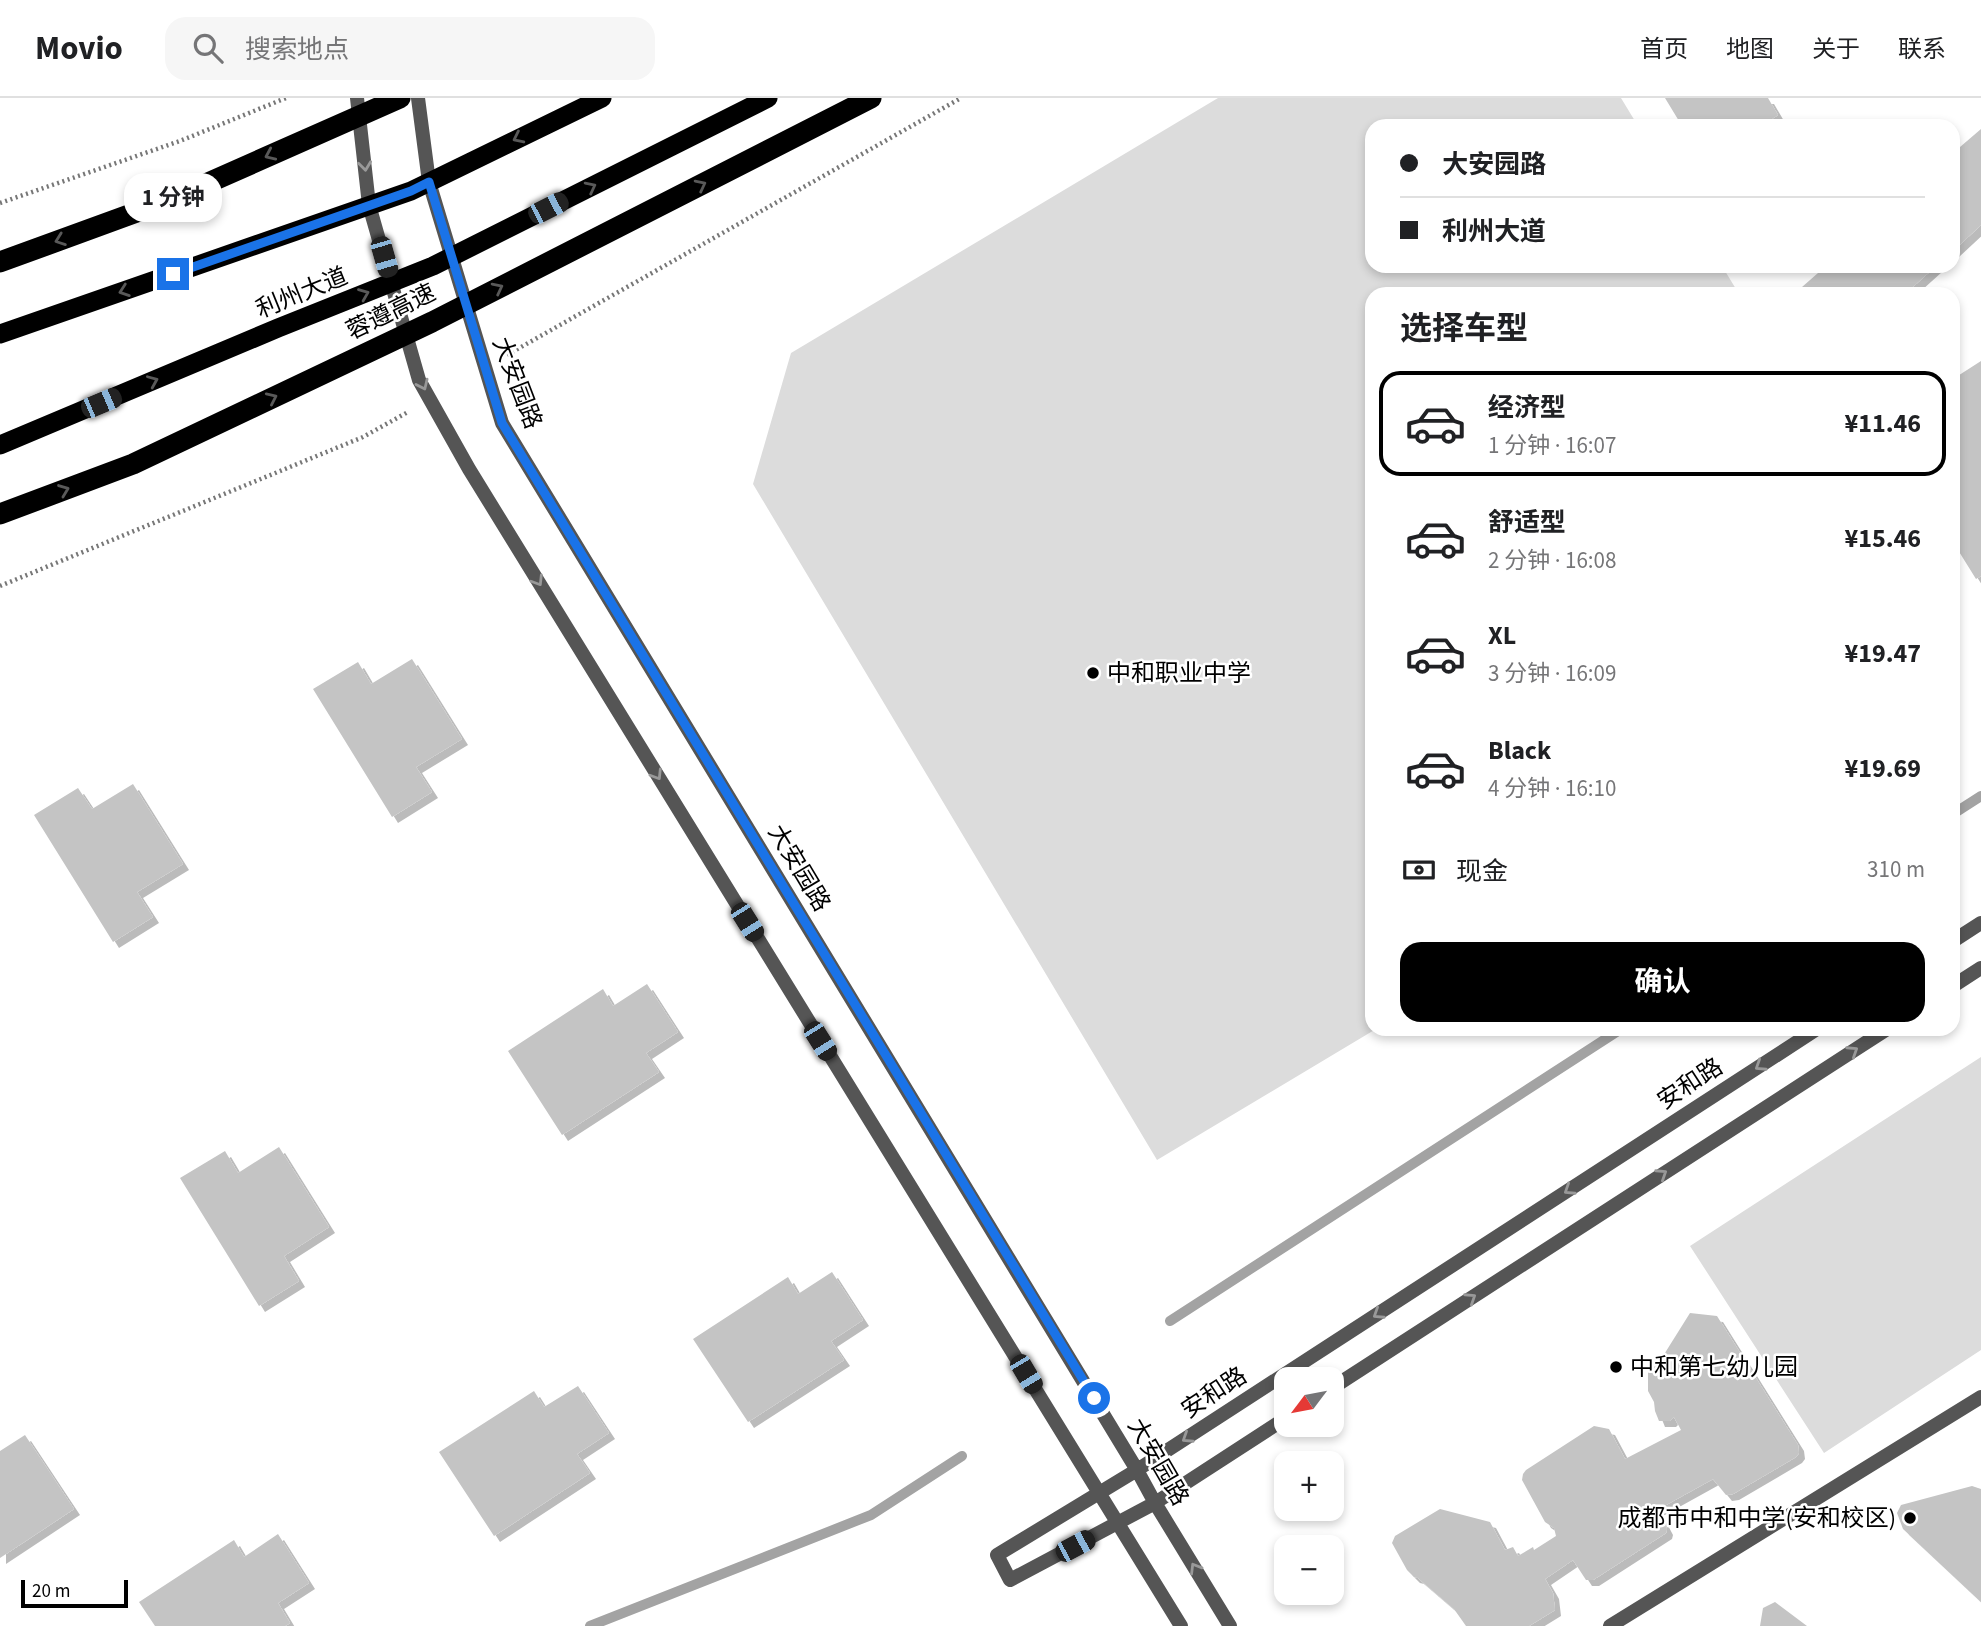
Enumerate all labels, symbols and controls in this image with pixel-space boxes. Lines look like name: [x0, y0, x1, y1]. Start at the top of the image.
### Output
search box: [165, 17, 655, 80]
text: Movio: [35, 25, 123, 72]
icon: search: [189, 29, 227, 67]
text: 搜索地点: [245, 31, 349, 68]
text: 首页: [1640, 32, 1688, 67]
text: 地图: [1726, 32, 1774, 67]
text: 关于: [1812, 32, 1860, 67]
text: 联系: [1898, 32, 1946, 67]
one-way arrow: [513, 130, 525, 144]
text: 大安园路: [1442, 146, 1546, 183]
one-way arrow: [265, 147, 278, 161]
one-way arrow: [357, 160, 372, 172]
callout: 1 分钟: [124, 172, 222, 222]
one-way arrow: [694, 179, 706, 193]
text: 1 分钟: [142, 181, 204, 214]
one-way arrow: [584, 181, 596, 195]
car: [525, 189, 572, 227]
text: 利州大道: [1442, 213, 1546, 250]
one-way arrow: [54, 232, 66, 246]
car: [369, 234, 400, 280]
route end: [157, 258, 189, 290]
street label: 利州大道: [251, 259, 353, 327]
street label: 蓉遵高速: [340, 275, 442, 349]
one-way arrow: [491, 282, 503, 296]
one-way arrow: [118, 283, 130, 297]
one-way arrow: [357, 289, 369, 303]
text: 选择车型: [1400, 306, 1528, 352]
street label: 大安园路: [483, 332, 551, 434]
one-way arrow: [146, 375, 159, 389]
one-way arrow: [415, 378, 429, 390]
car: [78, 385, 125, 421]
text: 经济型: [1488, 389, 1566, 426]
one-way arrow: [265, 392, 277, 406]
icon: car: [1404, 392, 1467, 455]
text: ¥11.46: [1845, 405, 1921, 442]
text: 1 分钟 · 16:07: [1488, 429, 1616, 462]
one-way arrow: [57, 485, 69, 499]
text: 舒适型: [1488, 504, 1566, 541]
icon: car: [1404, 507, 1467, 570]
text: ¥15.46: [1845, 520, 1921, 557]
text: 2 分钟 · 16:08: [1488, 544, 1616, 577]
one-way arrow: [529, 574, 542, 587]
text: XL: [1488, 617, 1516, 654]
icon: car: [1404, 622, 1467, 685]
text: ¥19.47: [1845, 635, 1921, 672]
place label: 中和职业中学: [1107, 656, 1251, 691]
text: 3 分钟 · 16:09: [1488, 657, 1616, 690]
marker: 中和职业中学: [1085, 665, 1101, 681]
text: Black: [1488, 732, 1551, 769]
icon: car: [1404, 737, 1467, 800]
text: ¥19.69: [1845, 750, 1921, 787]
one-way arrow: [648, 767, 661, 780]
text: 4 分钟 · 16:10: [1488, 772, 1616, 805]
street label: 大安园路: [759, 818, 839, 918]
icon: cash: [1400, 851, 1438, 889]
text: 现金: [1456, 853, 1508, 890]
text: 310 m: [1867, 853, 1925, 886]
car: [727, 899, 768, 945]
button: 确认: [1400, 942, 1925, 1022]
car: [800, 1018, 841, 1064]
one-way arrow: [1846, 1046, 1859, 1059]
street label: 安和路: [1650, 1050, 1730, 1118]
one-way arrow: [1754, 1058, 1767, 1071]
one-way arrow: [1655, 1170, 1668, 1183]
one-way arrow: [1563, 1182, 1576, 1195]
one-way arrow: [1464, 1293, 1477, 1306]
one-way arrow: [1373, 1305, 1386, 1318]
place label: 中和第七幼儿园: [1630, 1350, 1798, 1385]
car: [1007, 1351, 1046, 1397]
street label: 安和路: [1174, 1359, 1254, 1427]
marker: 中和第七幼儿园: [1608, 1359, 1624, 1375]
north arrow: [1274, 1367, 1344, 1437]
map controls: [1274, 1367, 1344, 1605]
route start: [1078, 1382, 1110, 1414]
street label: 大安园路: [1119, 1412, 1197, 1512]
one-way arrow: [1182, 1429, 1195, 1442]
button: +: [1274, 1451, 1344, 1521]
place label: 成都市中和中学(安和校区): [1617, 1501, 1896, 1536]
marker: 成都市中和中学(安和校区): [1902, 1510, 1918, 1526]
car: [1052, 1527, 1099, 1565]
button: −: [1274, 1535, 1344, 1605]
one-way arrow: [1190, 1562, 1203, 1575]
scale bar: [21, 1577, 128, 1609]
text: 20 m: [32, 1578, 70, 1605]

